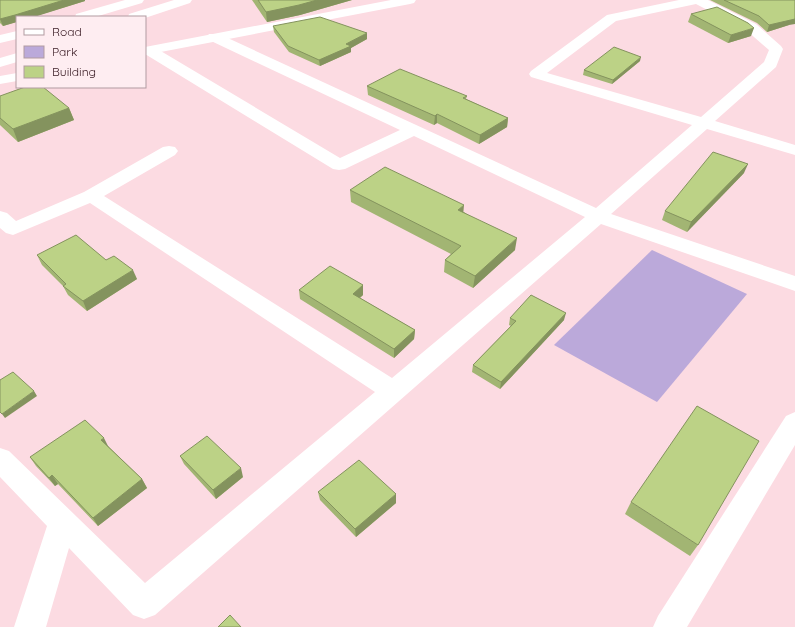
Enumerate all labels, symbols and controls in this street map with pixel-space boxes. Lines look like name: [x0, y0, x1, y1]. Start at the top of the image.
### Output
legend: [16, 16, 146, 88]
text: Road: [52, 24, 82, 39]
text: Park: [52, 44, 77, 59]
text: Building: [52, 64, 96, 79]

